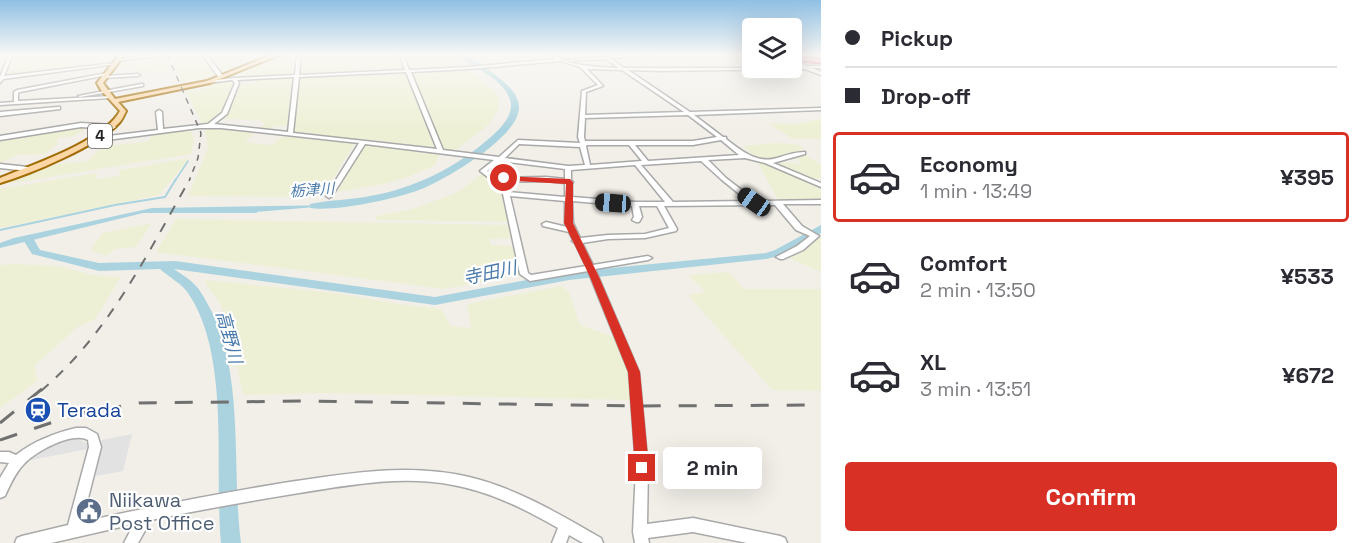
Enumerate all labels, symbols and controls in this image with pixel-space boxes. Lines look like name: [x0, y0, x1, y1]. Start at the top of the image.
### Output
map controls: [742, 18, 802, 78]
button: layers: [742, 18, 802, 78]
text: Pickup: [881, 24, 953, 52]
text: Drop-off: [881, 82, 971, 110]
road number: 4: [88, 124, 112, 148]
icon: car: [848, 150, 902, 204]
text: Economy: [920, 150, 1018, 178]
text: ¥395: [1280, 163, 1334, 191]
route start: [490, 164, 517, 191]
water label: 栃津川: [289, 178, 337, 201]
text: 1 min · 13:49: [920, 178, 1032, 204]
car: [734, 184, 774, 220]
car: [594, 193, 632, 213]
icon: car: [848, 249, 902, 303]
text: Comfort: [920, 249, 1008, 277]
water label: 寺田川: [461, 255, 521, 289]
text: ¥533: [1280, 262, 1334, 290]
text: 2 min · 13:50: [920, 277, 1036, 303]
water label: 高野川: [211, 308, 248, 368]
icon: car: [848, 348, 902, 402]
text: XL: [920, 348, 946, 376]
text: ¥672: [1282, 361, 1334, 389]
text: 3 min · 13:51: [920, 376, 1031, 402]
station icon: Terada: [23, 395, 53, 425]
place label: Terada: [57, 397, 121, 423]
callout: 2 min: [663, 447, 762, 489]
route end: [628, 454, 655, 481]
text: 2 min: [687, 455, 738, 481]
button: Confirm: [845, 462, 1337, 531]
place label: Niikawa Post Office: [109, 487, 215, 536]
public building icon: Niikawa Post Office: [74, 496, 104, 526]

